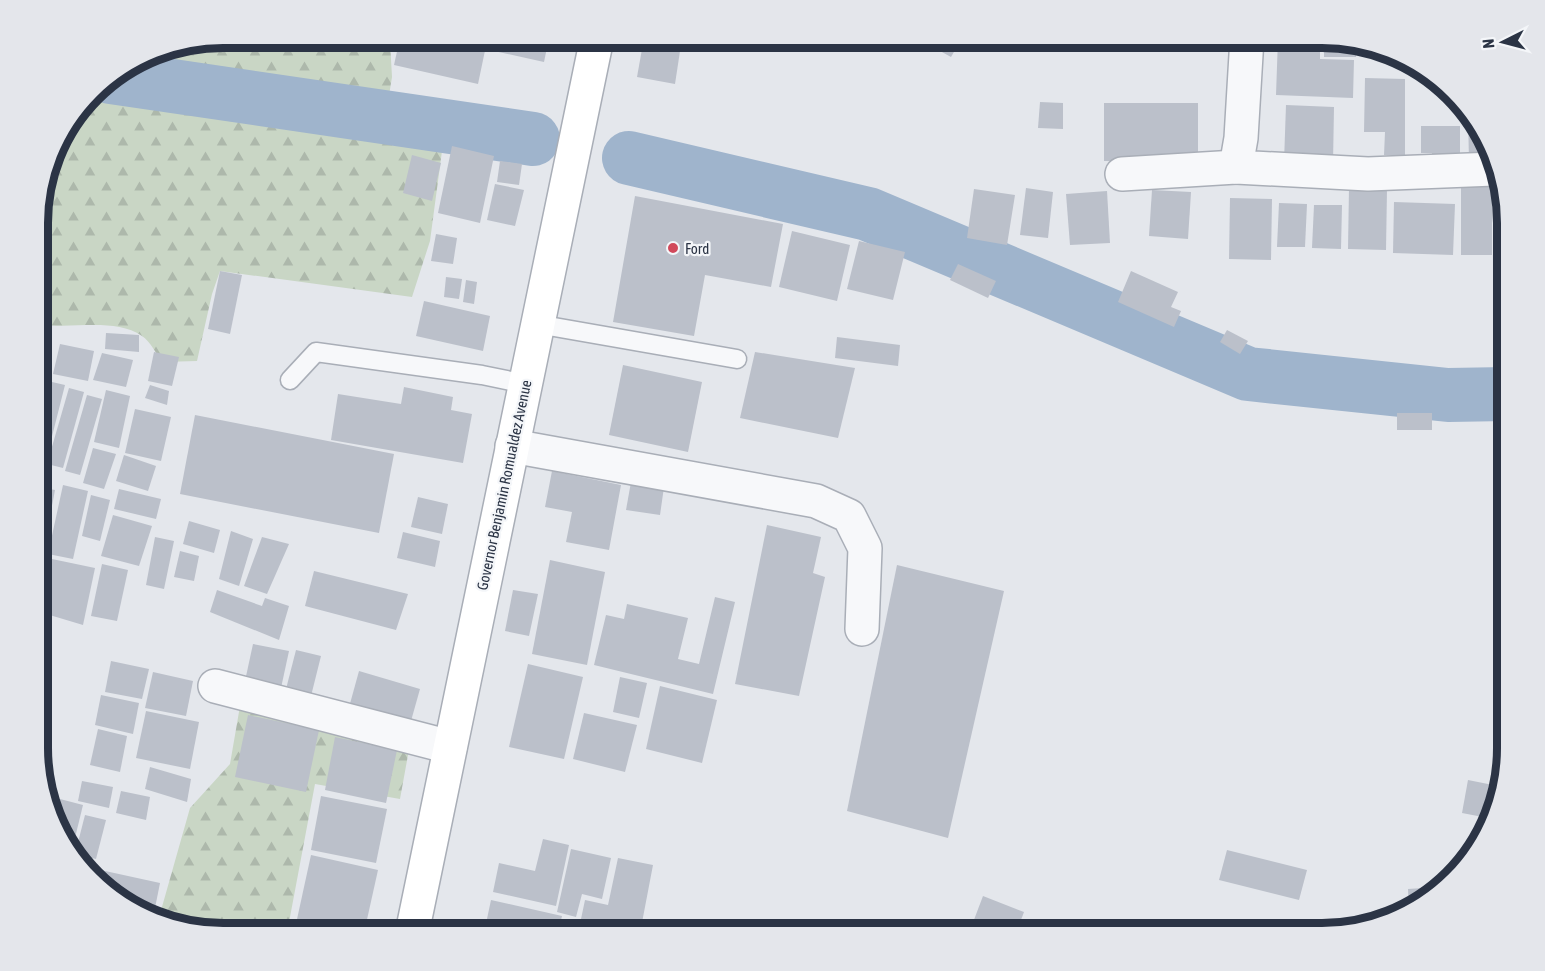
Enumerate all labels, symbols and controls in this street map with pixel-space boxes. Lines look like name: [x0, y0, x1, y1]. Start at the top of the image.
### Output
north arrow: [1473, 12, 1533, 72]
text: N: [1479, 38, 1498, 49]
place label: Ford: [685, 240, 709, 257]
marker: Ford: [666, 241, 680, 255]
street label: Governor Benjamin Romualdez Avenue: [473, 378, 535, 592]

